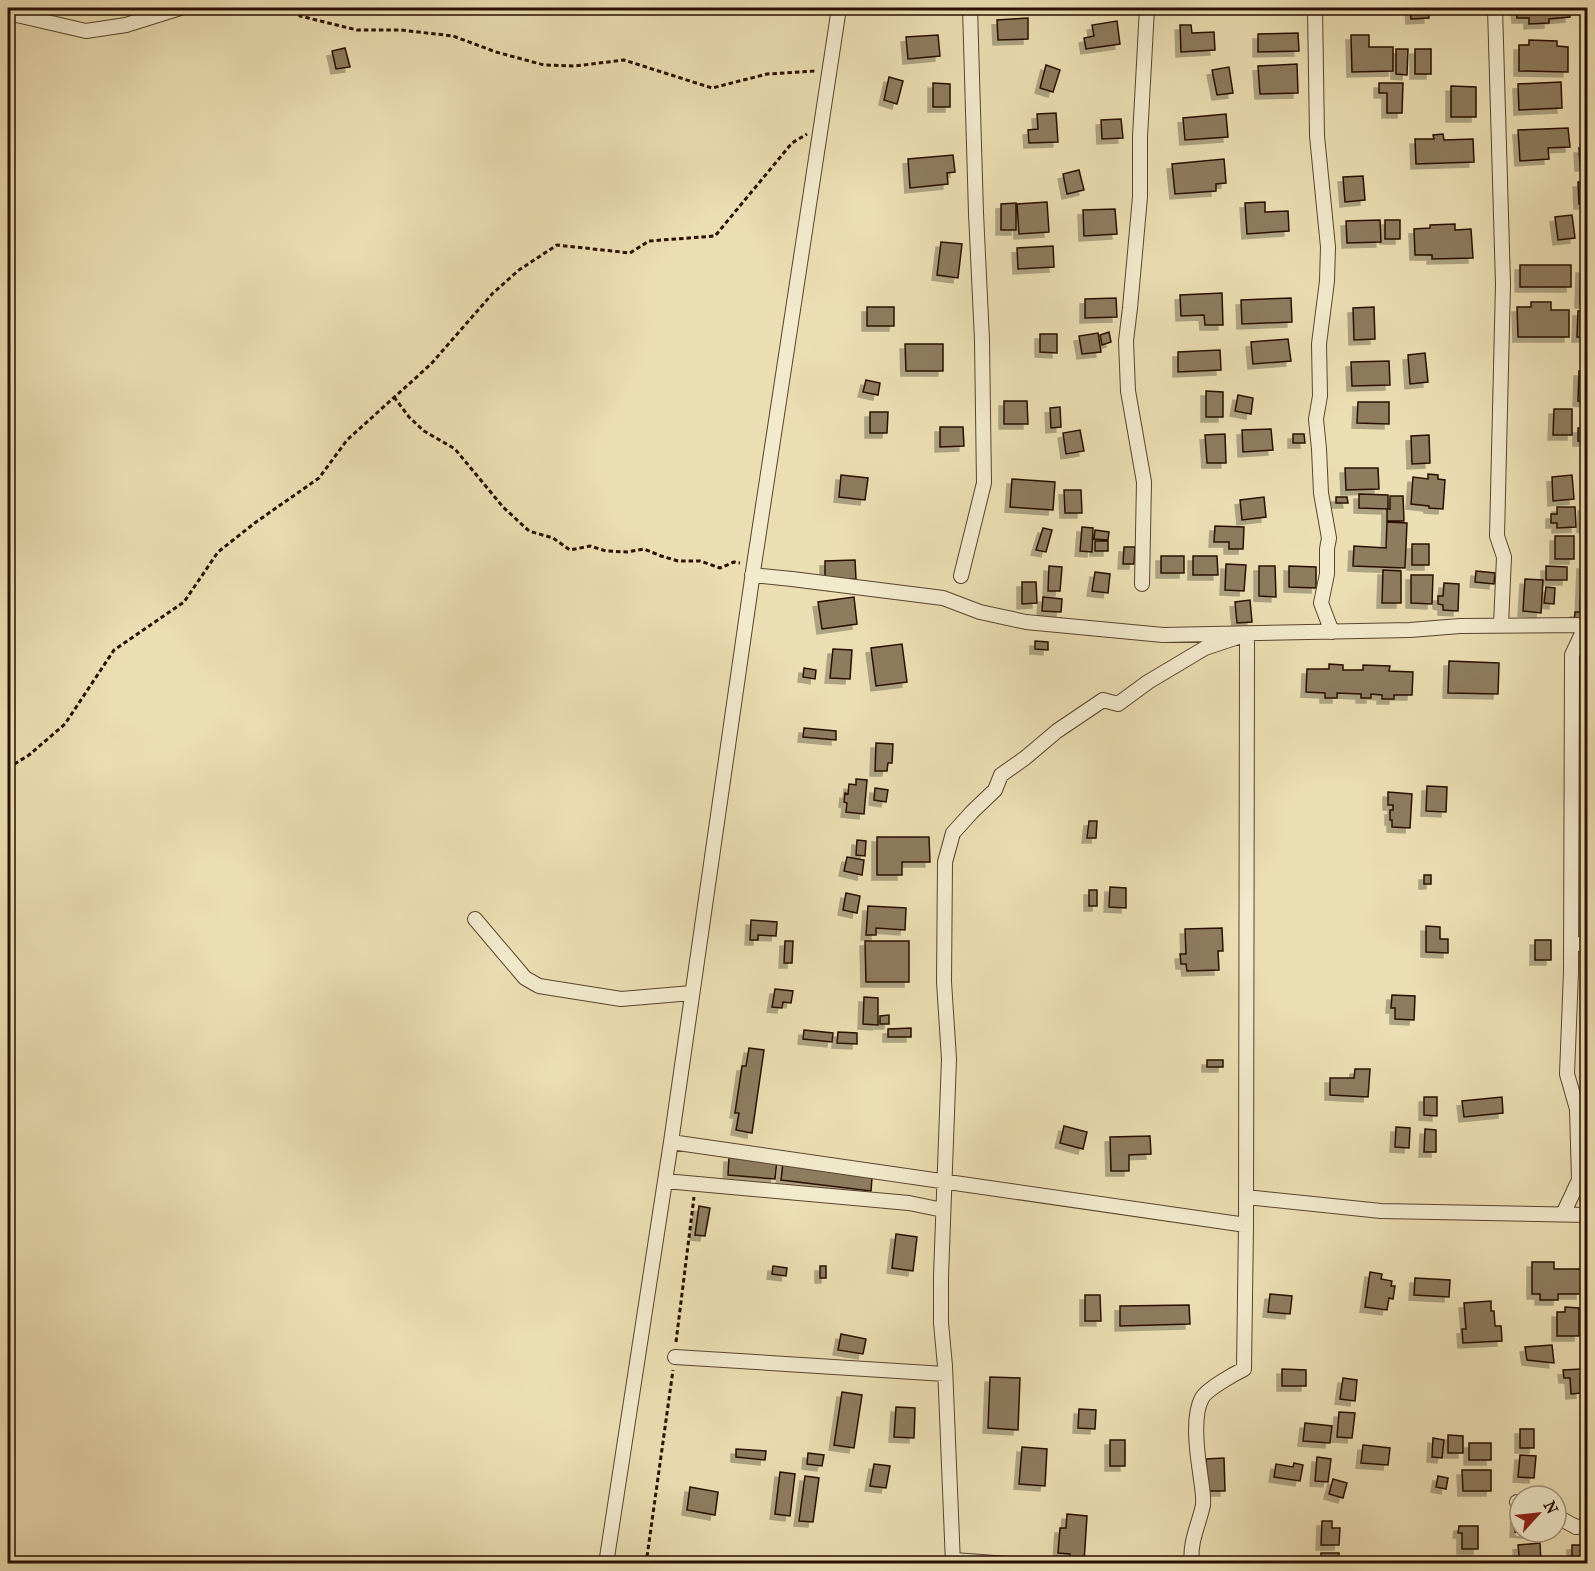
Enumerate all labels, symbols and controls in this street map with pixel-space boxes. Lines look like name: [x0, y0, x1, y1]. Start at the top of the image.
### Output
north arrow: [1508, 1484, 1568, 1544]
text: N: [1540, 1498, 1563, 1518]

